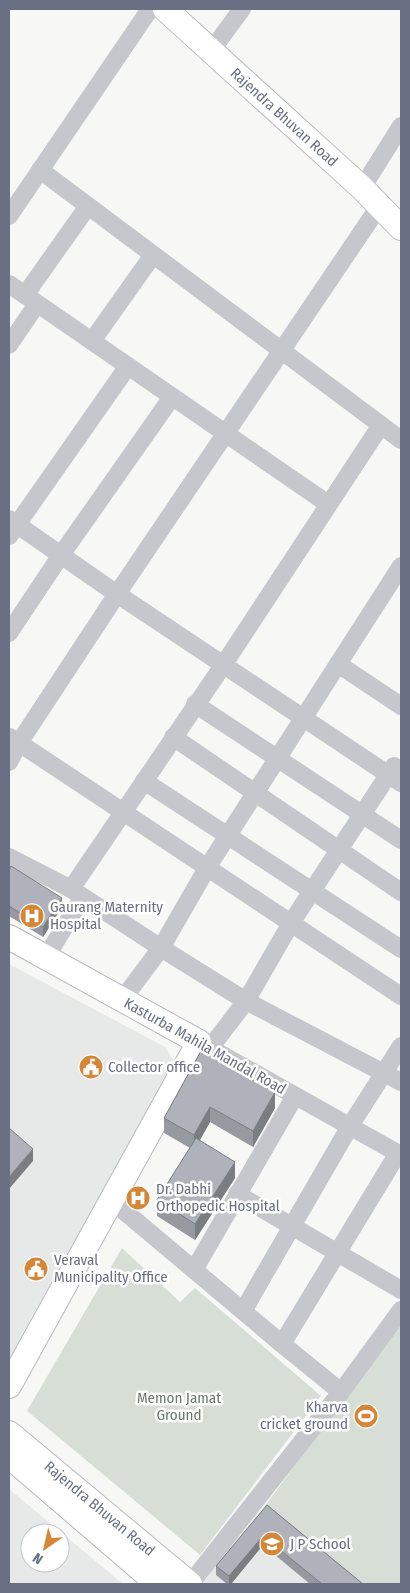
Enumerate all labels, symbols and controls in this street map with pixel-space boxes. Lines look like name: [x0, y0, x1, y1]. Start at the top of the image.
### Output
street label: Rajendra Bhuvan Road: [227, 64, 341, 170]
place label: Gaurang Maternity Hospital: [50, 898, 163, 933]
hospital icon: Gaurang Maternity Hospital: [19, 903, 45, 929]
street label: Kasturba Mahila Mandal Road: [121, 994, 289, 1098]
public building icon: Collector office: [78, 1054, 104, 1080]
place label: Collector office: [108, 1058, 200, 1076]
place label: Dr. Dabhi Orthopedic Hospital: [156, 1180, 280, 1215]
hospital icon: Dr. Dabhi Orthopedic Hospital: [125, 1185, 151, 1211]
place label: Veraval Municipality Office: [54, 1251, 168, 1286]
public building icon: Veraval Municipality Office: [23, 1256, 49, 1282]
park label: Memon Jamat Ground: [137, 1389, 221, 1424]
place label: Kharva cricket ground: [260, 1398, 348, 1433]
sports icon: Kharva cricket ground: [353, 1403, 379, 1429]
street label: Rajendra Bhuvan Road: [41, 1457, 159, 1560]
north arrow: [20, 1523, 70, 1573]
school or university icon: J P School: [259, 1531, 285, 1557]
place label: J P School: [290, 1535, 351, 1553]
text: N: [30, 1549, 46, 1568]

